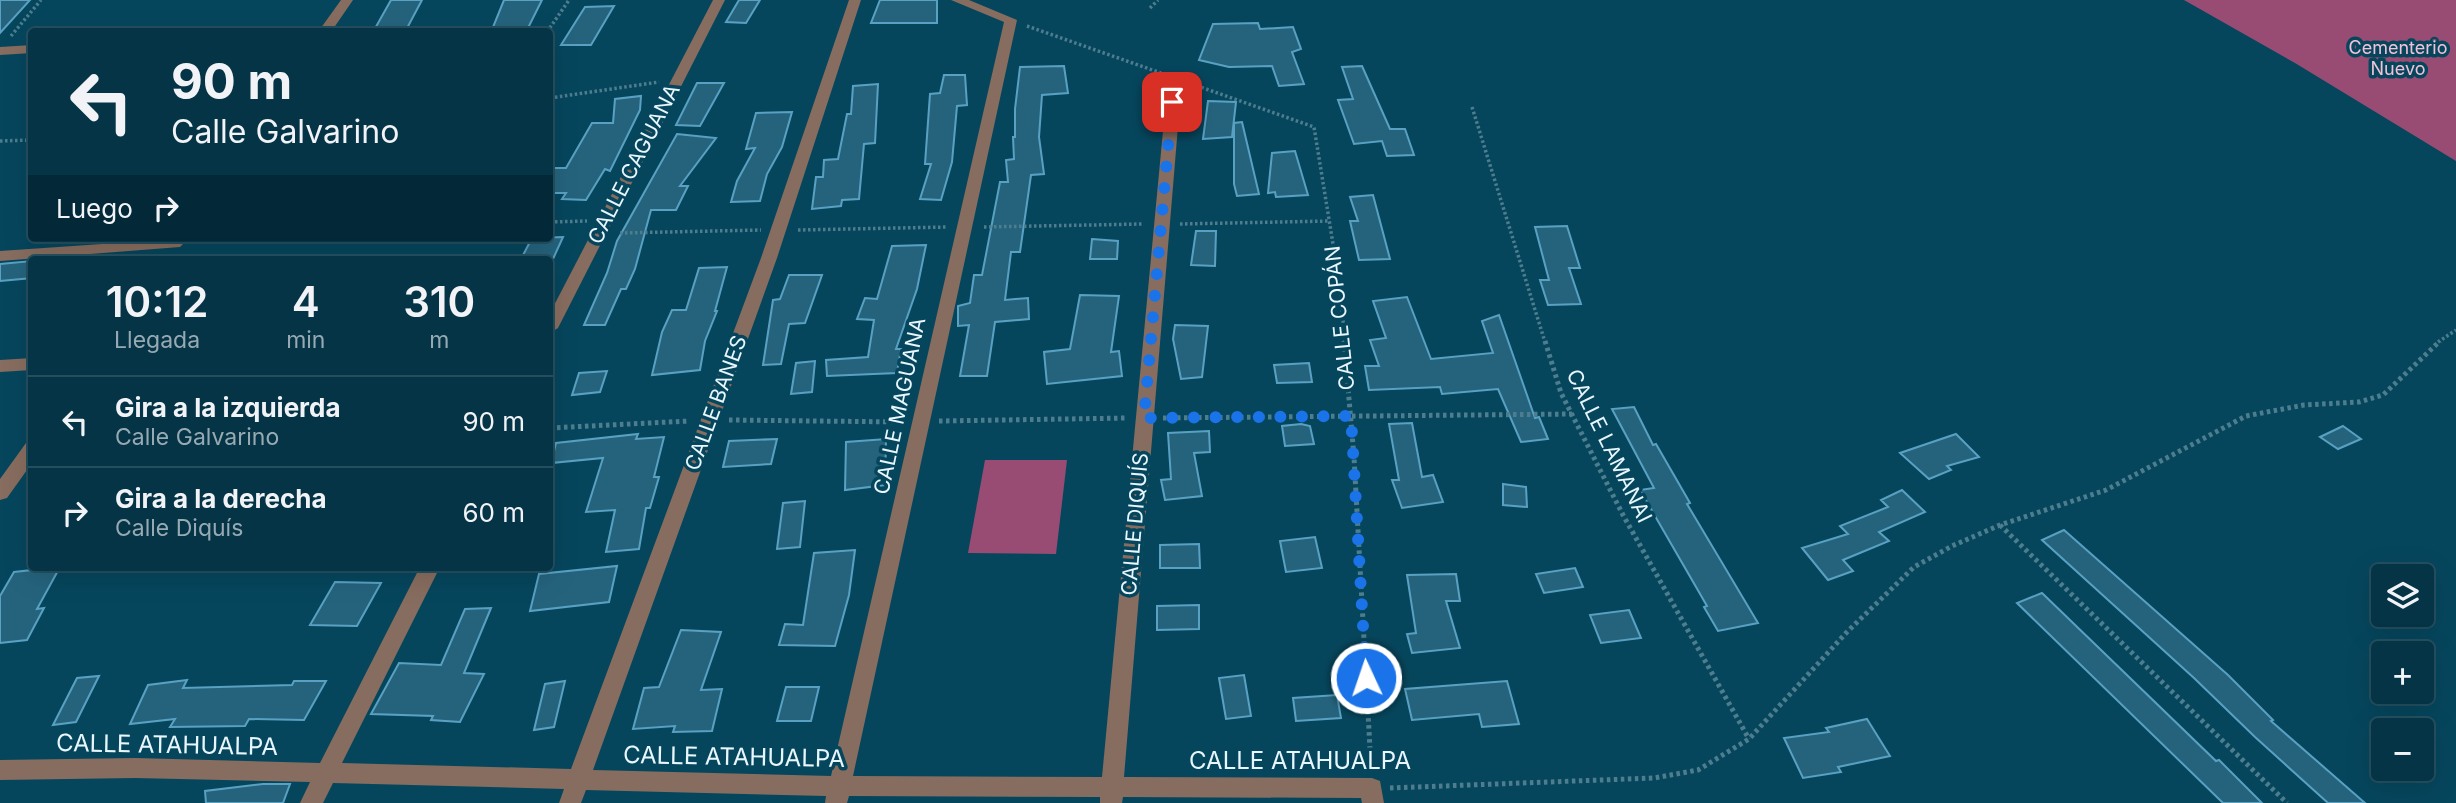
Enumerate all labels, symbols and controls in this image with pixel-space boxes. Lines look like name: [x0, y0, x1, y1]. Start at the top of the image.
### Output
park label: Cementerio Nuevo: [2349, 37, 2447, 79]
text: 90 m: [171, 52, 292, 111]
icon: left: [56, 56, 147, 147]
pin: [1142, 72, 1202, 132]
street label: CALLE CAGUANA: [582, 80, 685, 248]
icon: arrive: [1153, 83, 1191, 121]
text: Calle Galvarino: [171, 112, 399, 151]
icon: right: [147, 189, 185, 227]
text: Luego: [56, 193, 133, 224]
street label: CALLE COPÁN: [1318, 245, 1360, 392]
text: 10:12: [106, 276, 208, 327]
text: 4: [292, 276, 320, 327]
text: 310: [403, 276, 475, 327]
street label: CALLE MAGUANA: [869, 315, 930, 497]
text: Llegada: [114, 326, 200, 354]
text: min: [286, 326, 325, 354]
text: m: [429, 326, 449, 354]
street label: CALLE BANES: [680, 332, 752, 474]
street label: CALLE LAMANAI: [1562, 365, 1657, 527]
text: Gira a la izquierda: [115, 392, 341, 423]
icon: left: [56, 403, 94, 441]
text: 90 m: [462, 406, 525, 437]
text: Calle Galvarino: [115, 423, 279, 451]
street label: CALLE DIQUÍS: [1115, 451, 1153, 596]
text: Gira a la derecha: [115, 483, 327, 514]
icon: right: [56, 494, 94, 532]
text: 60 m: [462, 497, 525, 528]
text: Calle Diquís: [115, 514, 243, 542]
map controls: [2371, 564, 2434, 781]
button: layers: [2371, 564, 2434, 627]
position arrow: [1329, 641, 1403, 715]
button: +: [2371, 641, 2434, 704]
button: −: [2371, 718, 2434, 781]
street label: CALLE ATAHUALPA: [56, 728, 278, 761]
street label: CALLE ATAHUALPA: [623, 740, 845, 773]
street label: CALLE ATAHUALPA: [1189, 746, 1411, 775]

